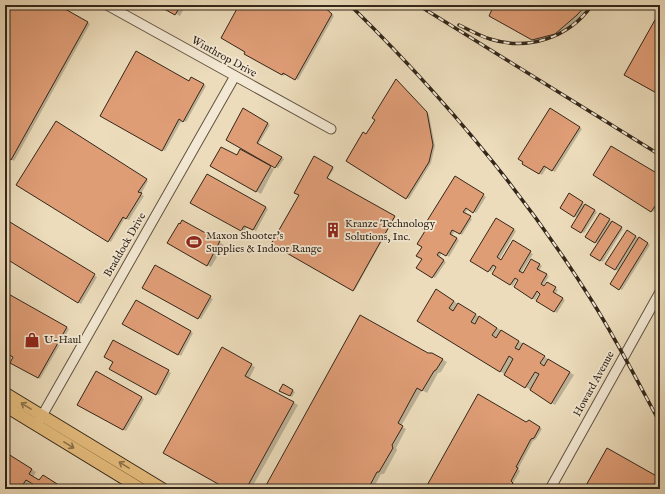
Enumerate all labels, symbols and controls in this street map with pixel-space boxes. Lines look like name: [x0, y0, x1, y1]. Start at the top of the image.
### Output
street label: Winthrop Drive: [189, 33, 259, 81]
street label: Braddock Drive: [101, 210, 149, 280]
place label: Kranze Technology Solutions, Inc.: [345, 217, 436, 244]
building icon: Kranze Technology Solutions, Inc.: [324, 221, 342, 239]
place label: Maxon Shooter's Supplies & Indoor Range: [206, 229, 322, 256]
sports icon: Maxon Shooter's Supplies & Indoor Range: [185, 233, 203, 251]
shop icon: U-Haul: [23, 331, 41, 349]
place label: U-Haul: [44, 333, 81, 347]
street label: Howard Avenue: [570, 349, 618, 419]
one-way arrow: [20, 401, 32, 409]
one-way arrow: [63, 442, 75, 450]
one-way arrow: [119, 461, 130, 469]

